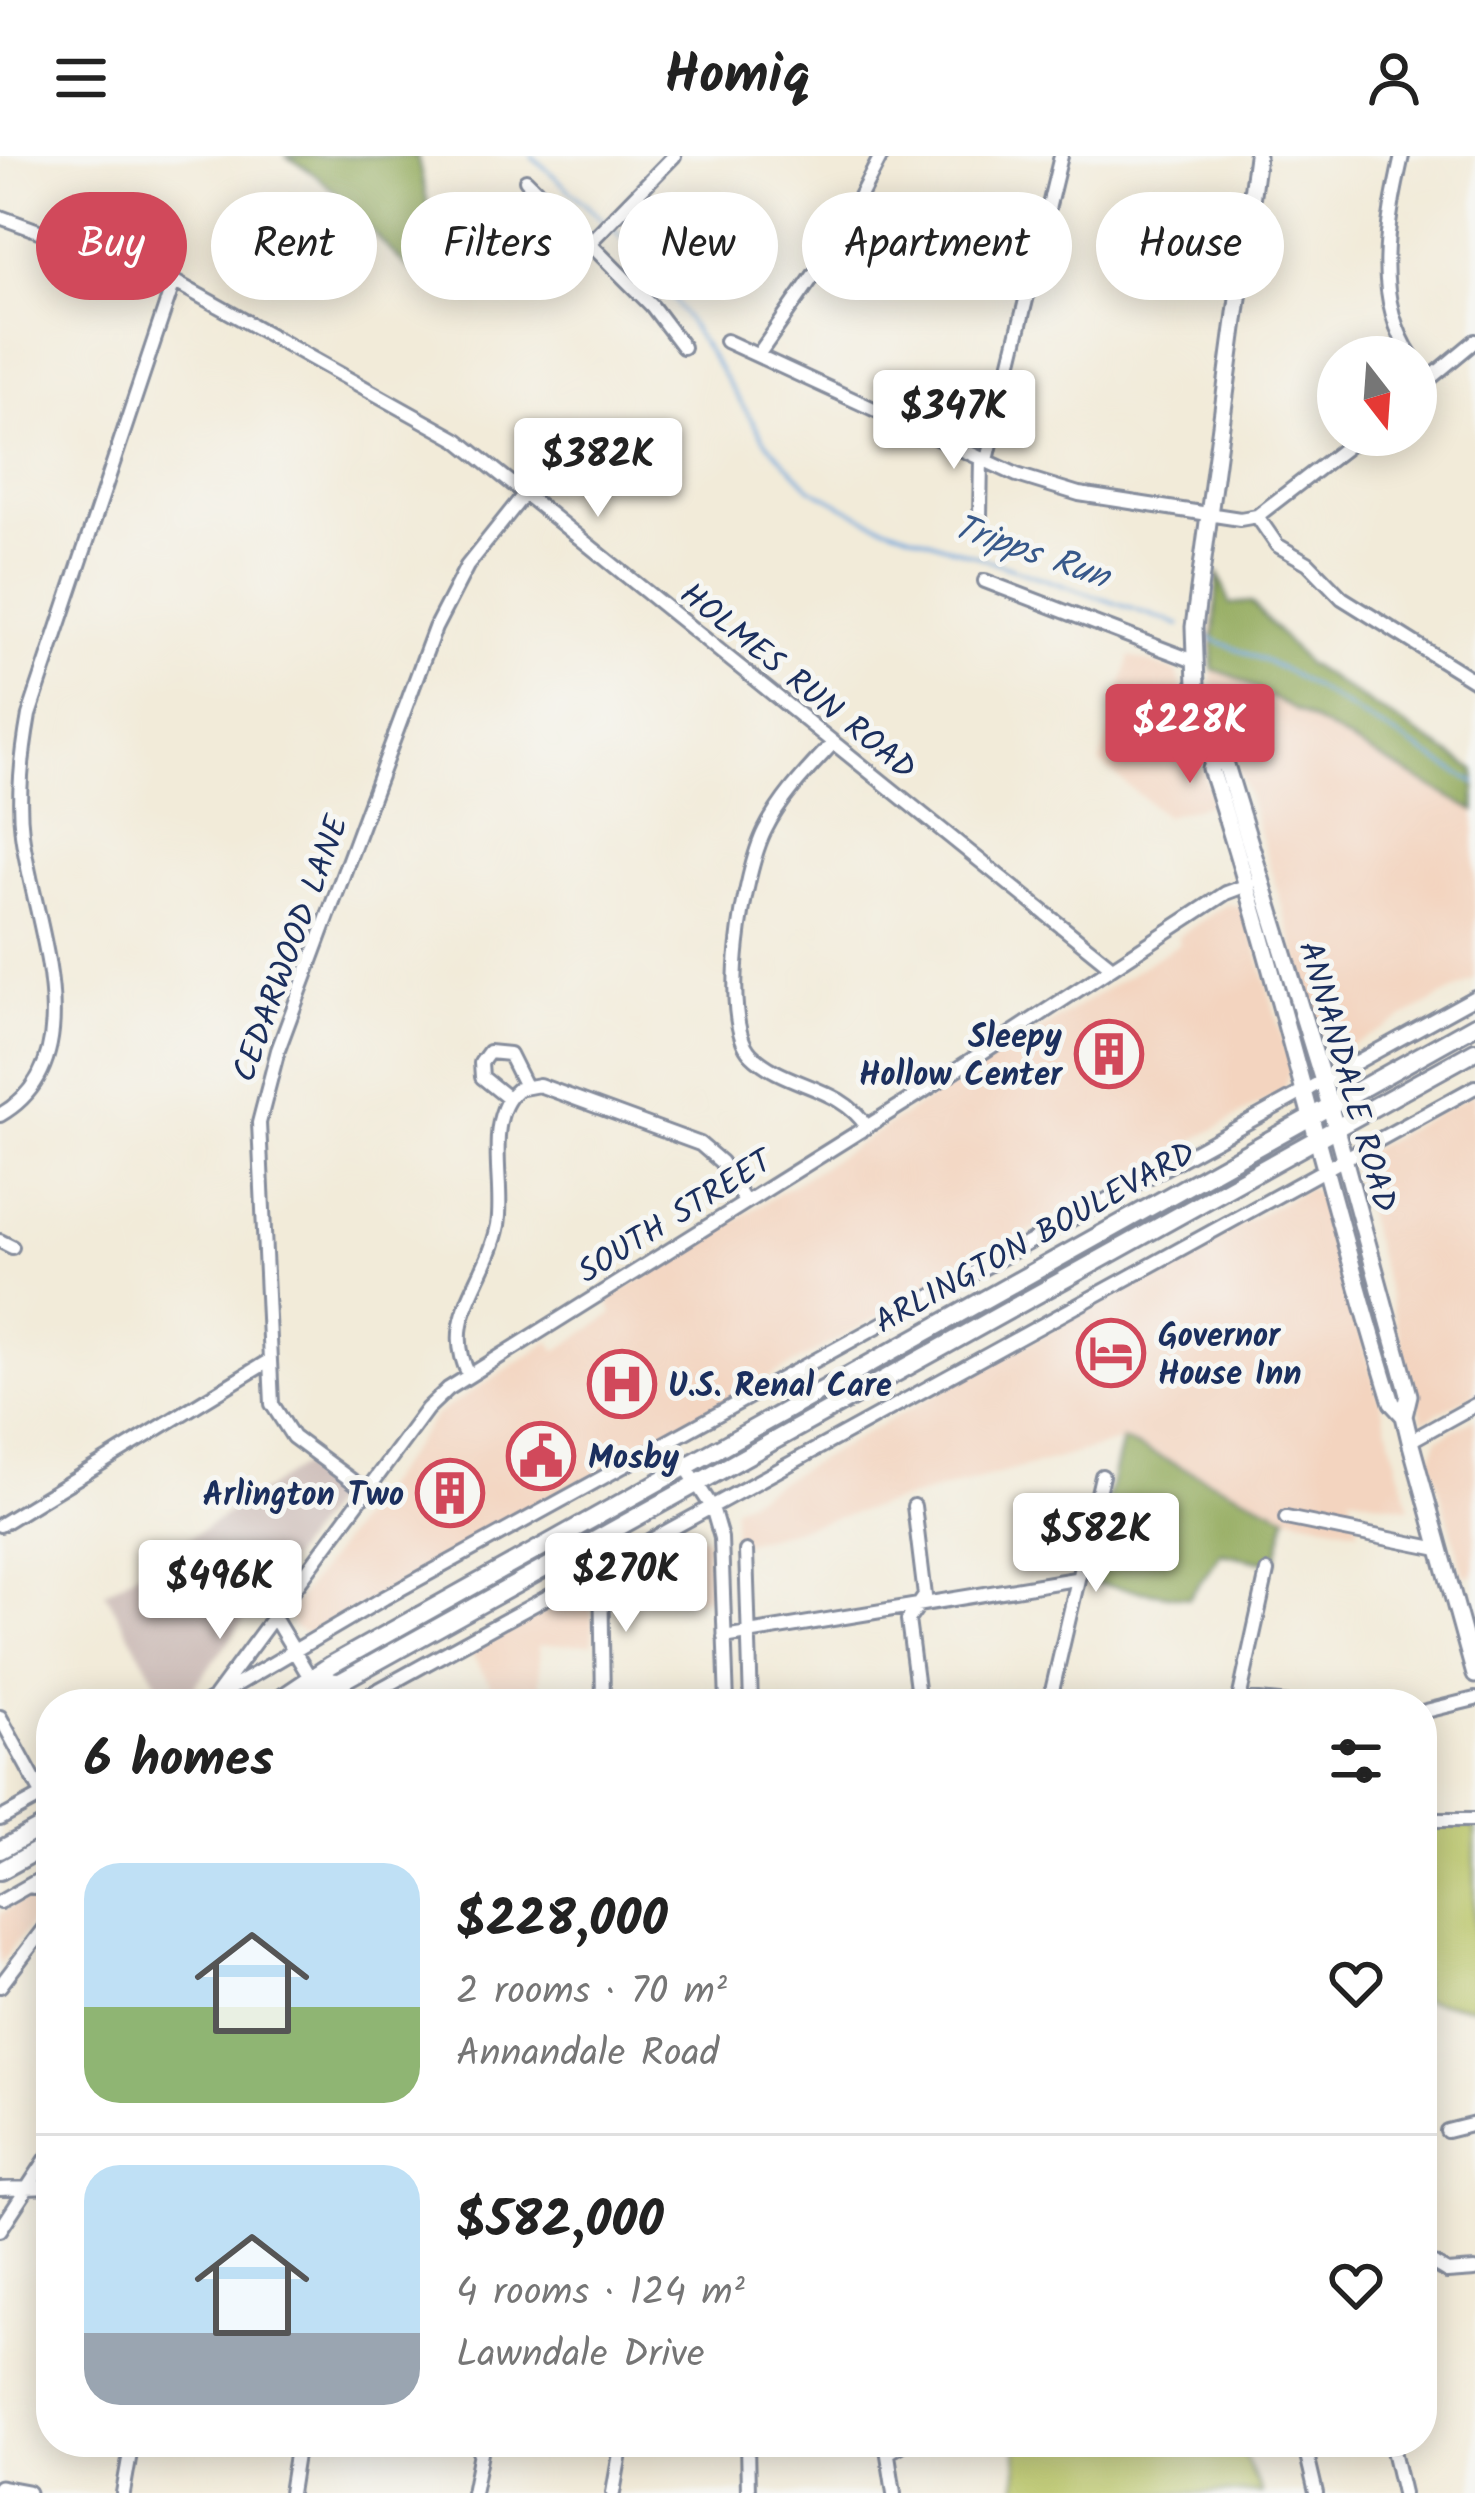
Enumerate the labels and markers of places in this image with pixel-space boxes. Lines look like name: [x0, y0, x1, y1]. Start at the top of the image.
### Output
pin: $347K: [870, 370, 1038, 472]
pin: $382K: [514, 418, 682, 520]
pin: $228K: [1106, 684, 1274, 786]
place label: Sleepy Hollow Center: [859, 1012, 1064, 1103]
building icon: Sleepy Hollow Center: [1074, 1019, 1144, 1089]
place label: Governor House Inn: [1158, 1311, 1302, 1402]
hotel icon: Governor House Inn: [1076, 1318, 1146, 1388]
hospital icon: U.S. Renal Care: [587, 1349, 657, 1419]
place label: U.S. Renal Care: [668, 1361, 892, 1414]
public building icon: Mosby: [506, 1421, 576, 1491]
place label: Mosby: [588, 1433, 679, 1486]
building icon: Arlington Two: [415, 1458, 485, 1528]
place label: Arlington Two: [202, 1470, 404, 1523]
pin: $582K: [1012, 1493, 1180, 1595]
pin: $270K: [542, 1533, 710, 1635]
pin: $496K: [136, 1540, 304, 1642]

